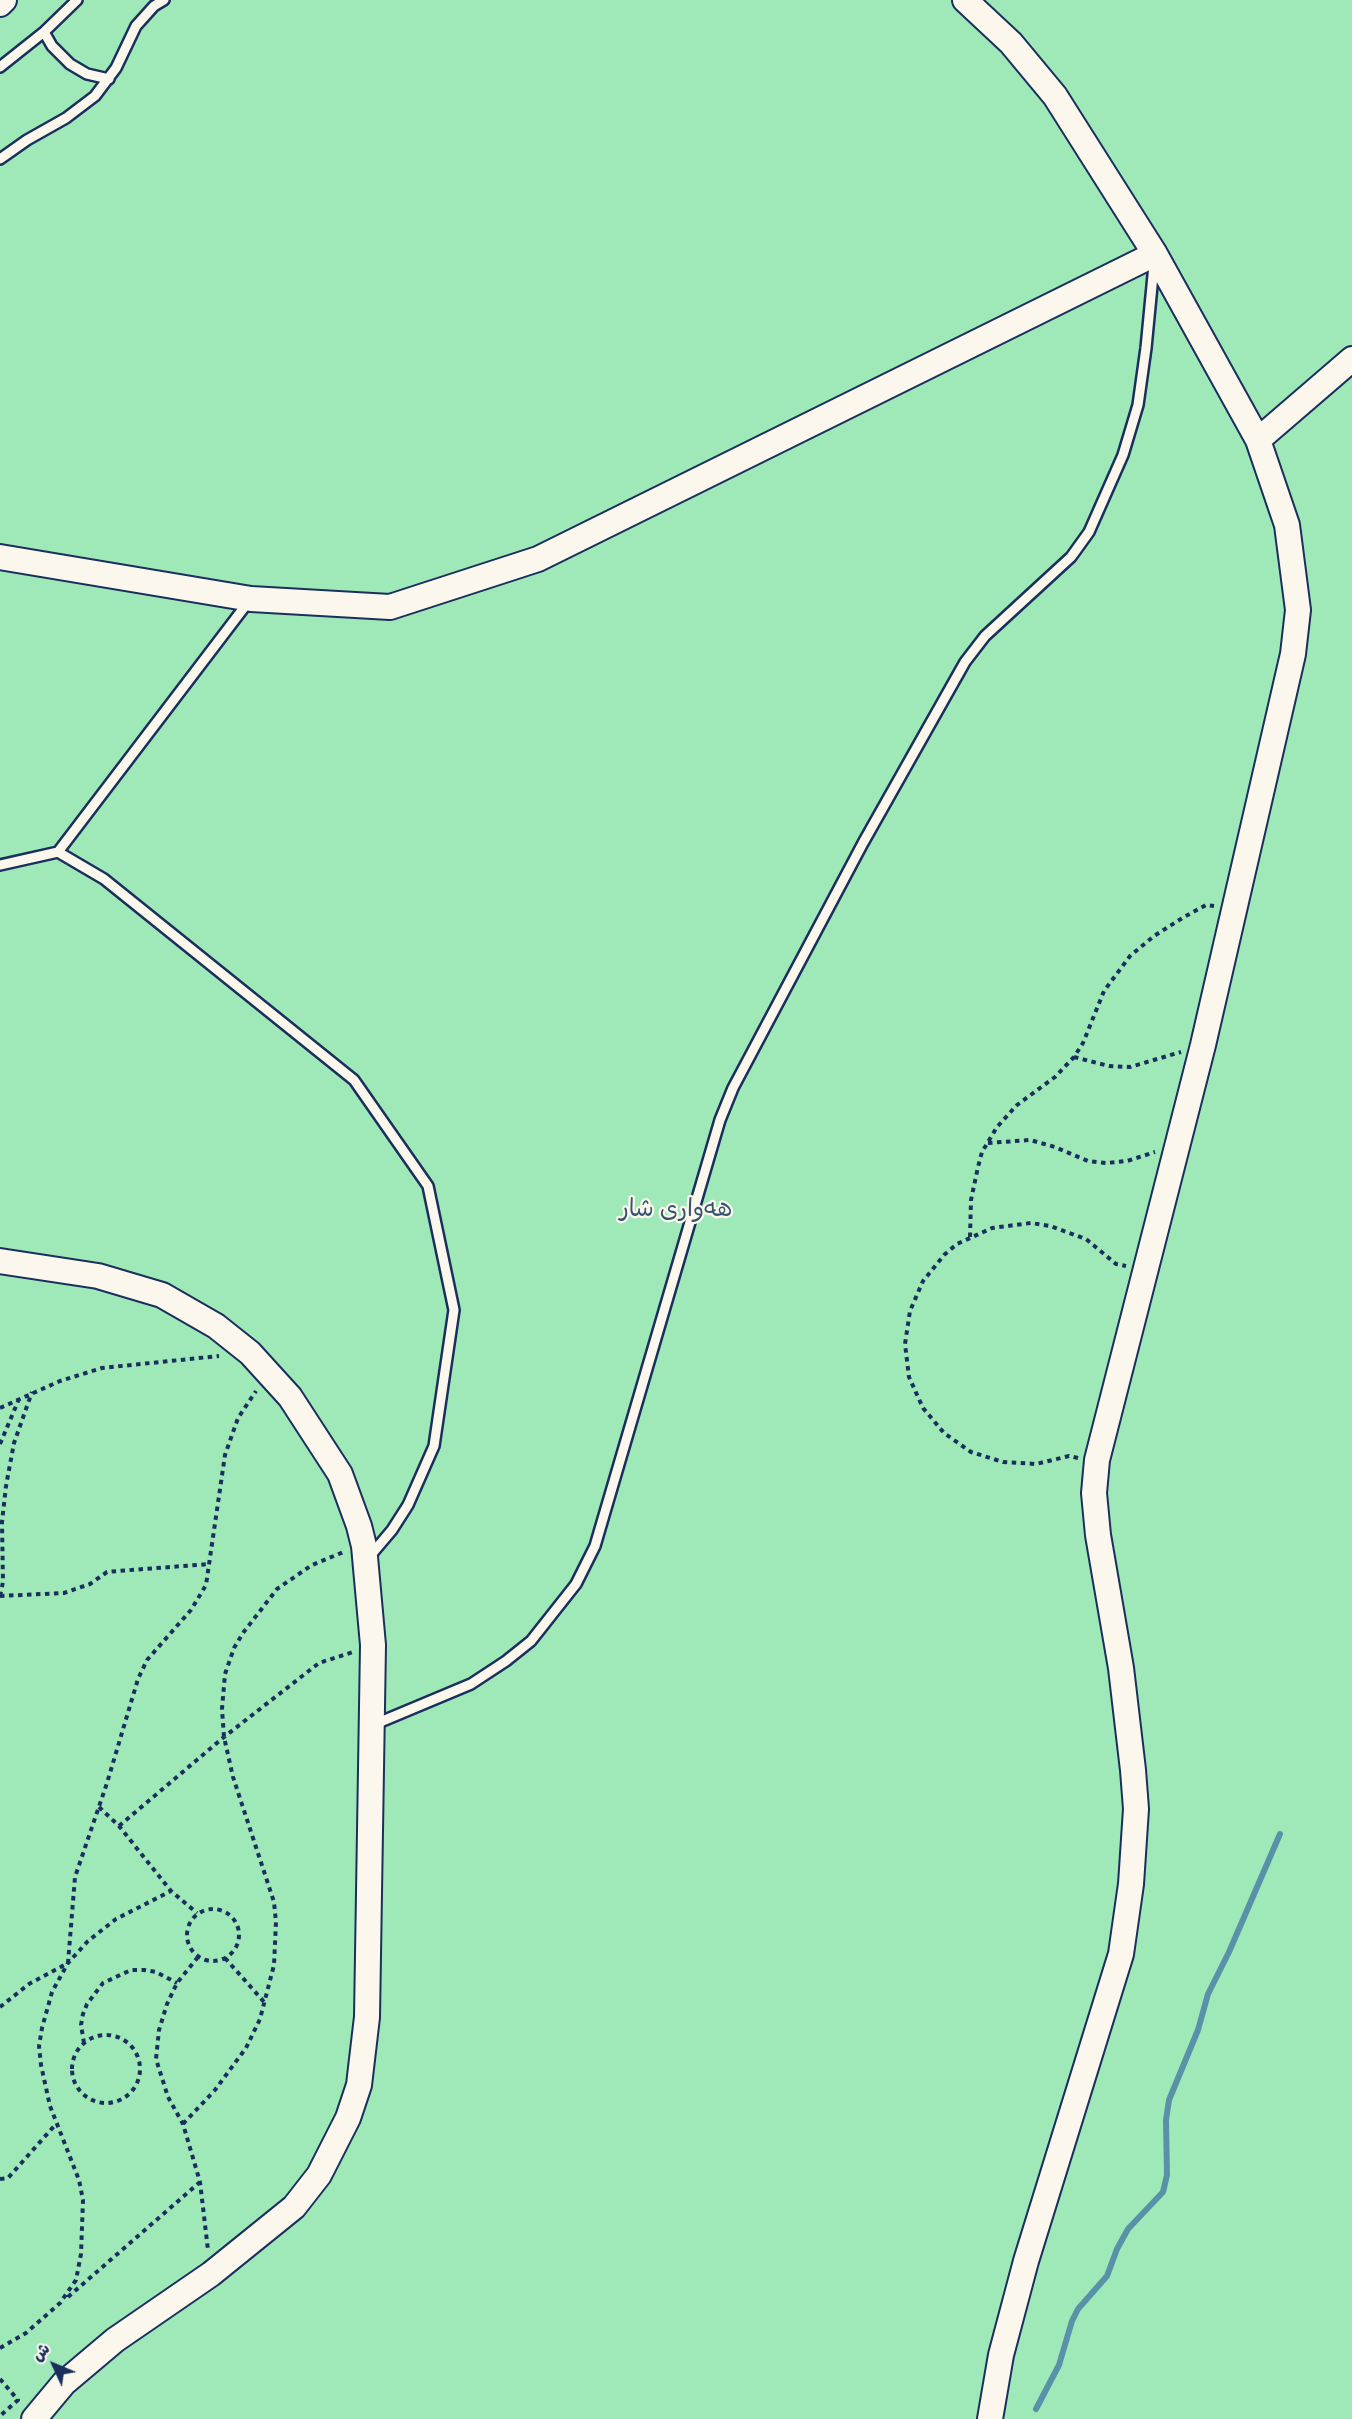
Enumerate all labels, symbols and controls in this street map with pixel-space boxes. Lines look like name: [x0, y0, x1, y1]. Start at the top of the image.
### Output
park label: هەواری شار: [620, 1196, 732, 1224]
north arrow: [24, 2335, 84, 2395]
text: ش: [28, 2339, 54, 2366]

